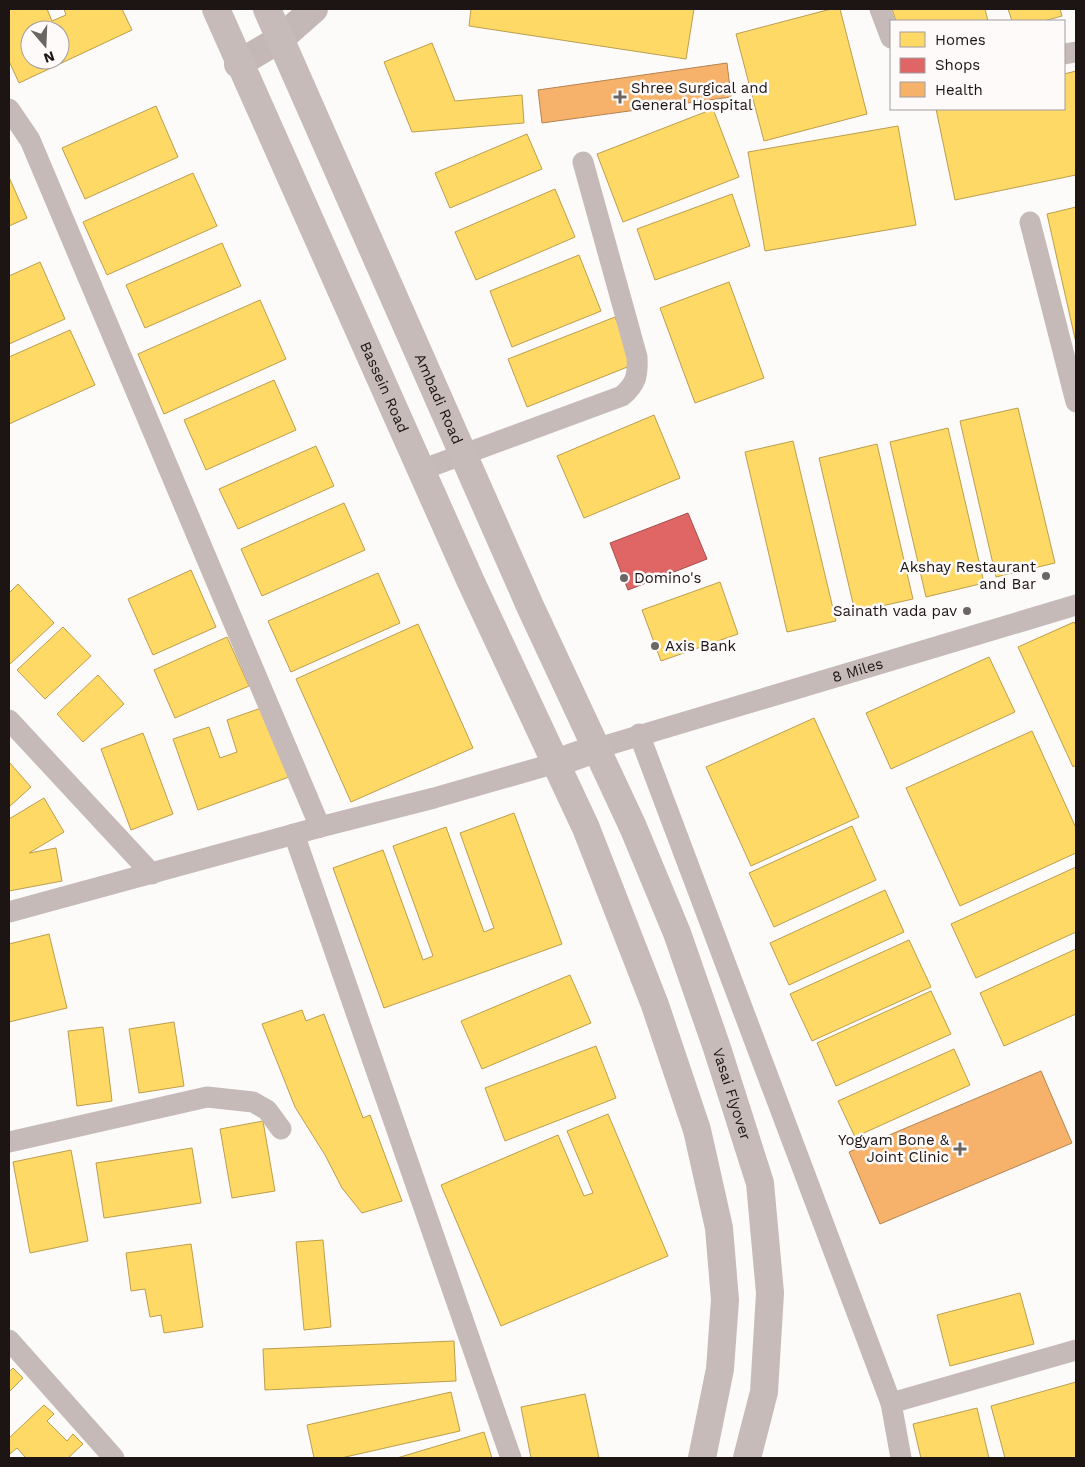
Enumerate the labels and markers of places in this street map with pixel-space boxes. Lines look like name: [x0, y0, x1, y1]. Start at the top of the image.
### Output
place label: Shree Surgical and General Hospital: [631, 79, 768, 114]
marker: Shree Surgical and General Hospital: [613, 90, 627, 104]
place label: Akshay Restaurant and Bar: [900, 558, 1037, 593]
place label: Domino's: [634, 569, 701, 587]
marker: Akshay Restaurant and Bar: [1040, 570, 1052, 582]
marker: Domino's: [618, 572, 630, 584]
place label: Sainath vada pav: [833, 602, 957, 620]
marker: Sainath vada pav: [961, 605, 973, 617]
place label: Axis Bank: [665, 637, 736, 655]
marker: Axis Bank: [649, 640, 661, 652]
place label: Yogyam Bone & Joint Clinic: [838, 1131, 950, 1166]
marker: Yogyam Bone & Joint Clinic: [953, 1142, 967, 1156]

